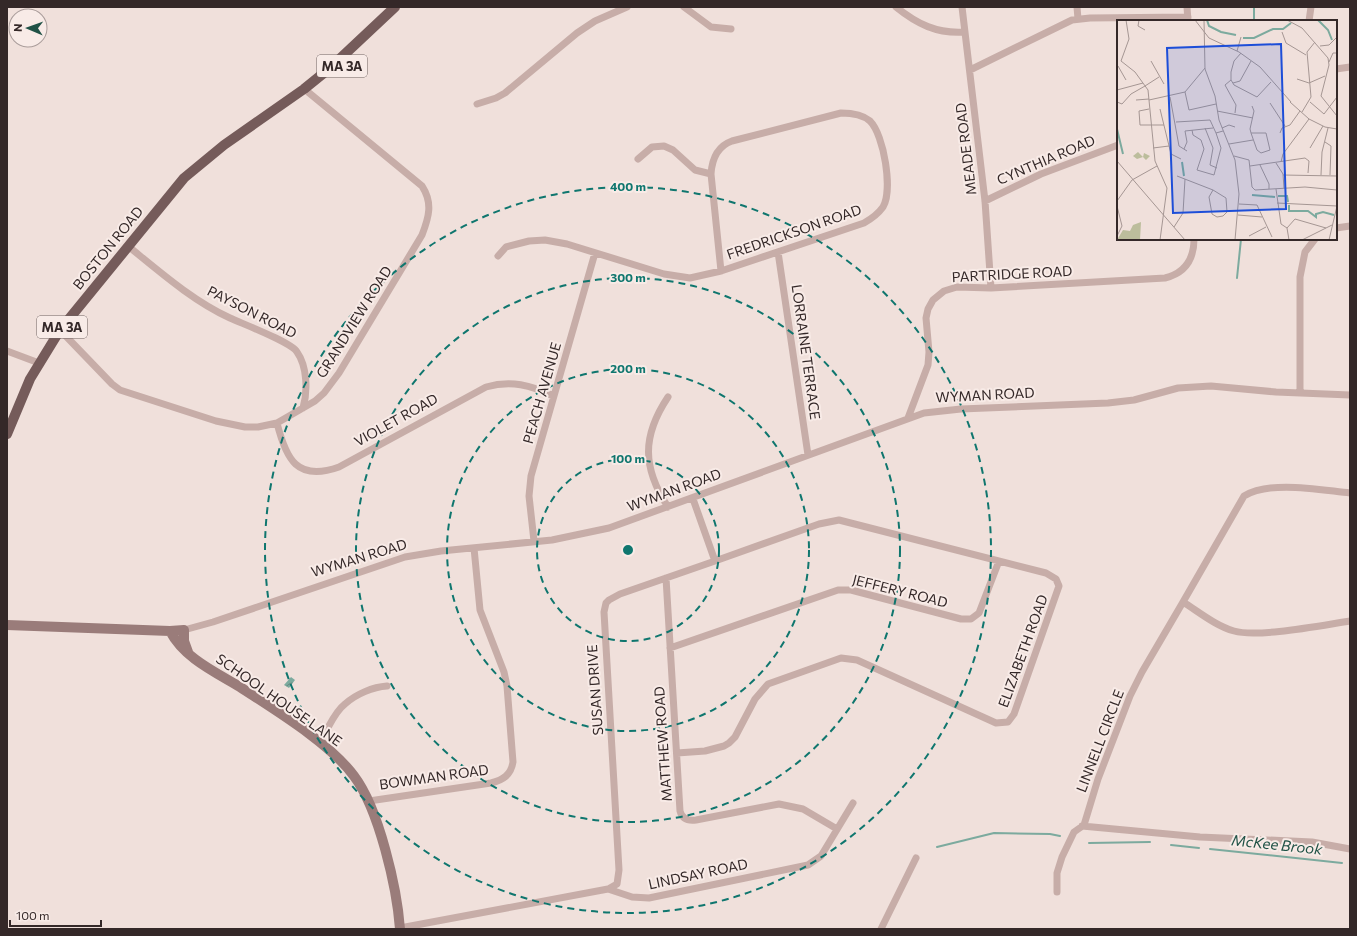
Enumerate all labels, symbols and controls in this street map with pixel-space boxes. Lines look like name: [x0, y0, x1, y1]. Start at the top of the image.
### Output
north arrow: [8, 8, 48, 48]
inset map: [1117, 20, 1337, 240]
text: N: [11, 23, 24, 32]
road number: MA 3A: [317, 55, 367, 77]
street label: MEADE ROAD: [951, 102, 980, 196]
street label: CYNTHIA ROAD: [994, 131, 1098, 188]
text: 400 m: [610, 179, 646, 193]
street label: FREDRICKSON ROAD: [724, 200, 863, 263]
street label: BOSTON ROAD: [69, 203, 146, 293]
street label: PARTRIDGE ROAD: [951, 262, 1073, 285]
street label: GRANDVIEW ROAD: [312, 263, 395, 381]
text: 300 m: [610, 270, 646, 284]
street label: PAYSON ROAD: [205, 282, 300, 341]
street label: LORRAINE TERRACE: [789, 283, 824, 421]
road number: MA 3A: [37, 316, 87, 338]
street label: PEACH AVENUE: [519, 340, 564, 446]
text: 200 m: [610, 361, 646, 375]
street label: WYMAN ROAD: [935, 383, 1035, 406]
street label: VIOLET ROAD: [351, 390, 441, 450]
text: 100 m: [611, 451, 645, 465]
street label: WYMAN ROAD: [624, 465, 723, 514]
street label: WYMAN ROAD: [309, 535, 409, 580]
centre of rings: [621, 543, 635, 557]
street label: JEFFERY ROAD: [851, 570, 950, 611]
street label: ELIZABETH ROAD: [994, 592, 1051, 710]
street label: SUSAN DRIVE: [583, 644, 606, 736]
street label: SCHOOL HOUSE LANE: [213, 650, 346, 750]
street label: MATTHEW ROAD: [650, 686, 675, 802]
street label: LINNELL CIRCLE: [1072, 687, 1127, 795]
street label: BOWMAN ROAD: [378, 760, 490, 793]
water label: McKee Brook: [1231, 830, 1324, 858]
street label: LINDSAY ROAD: [647, 855, 749, 892]
scale bar: [10, 902, 101, 928]
text: 100 m: [16, 908, 50, 922]

